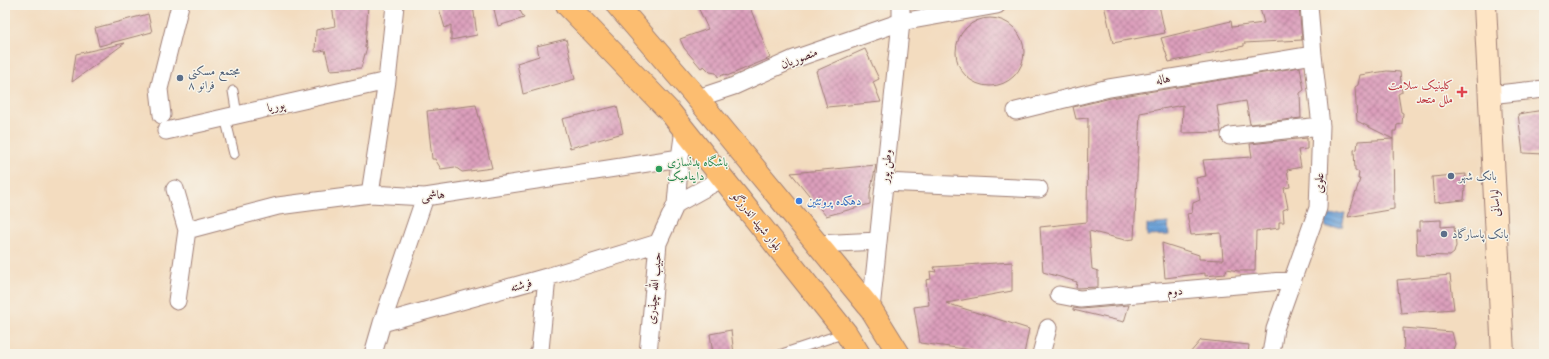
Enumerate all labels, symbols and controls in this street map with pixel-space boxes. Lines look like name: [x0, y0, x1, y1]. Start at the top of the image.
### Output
street label: منصوریان: [778, 44, 820, 72]
place label: مجتمع مسکنی فرانو ۸: [188, 63, 241, 93]
street label: هاله: [1154, 70, 1171, 87]
marker: مجتمع مسکنی فرانو ۸: [175, 73, 185, 83]
place label: کلینیک سلامت ملل متحد: [1388, 77, 1453, 108]
marker: کلینیک سلامت ملل متحد: [1456, 86, 1468, 98]
street label: پوریا: [266, 96, 287, 117]
street label: وطن پور: [876, 148, 897, 185]
place label: باشگاه بدنسازی داینامیک: [667, 154, 728, 184]
marker: باشگاه بدنسازی داینامیک: [654, 164, 664, 174]
place label: بانک شهر: [1457, 168, 1497, 184]
marker: بانک شهر: [1446, 171, 1456, 181]
street label: علوی: [1311, 172, 1326, 194]
street label: هاشمی: [421, 186, 446, 205]
street label: بلوار شهید اندرزگو: [728, 187, 786, 254]
street label: لواسانی: [1486, 189, 1504, 217]
place label: دهکده پروتئین: [807, 193, 861, 209]
marker: دهکده پروتئین: [794, 196, 804, 206]
place label: بانک پاسارگاد: [1452, 226, 1508, 243]
marker: بانک پاسارگاد: [1439, 229, 1449, 239]
street label: حبیب الله چیذری: [641, 251, 665, 325]
street label: فرشته: [508, 274, 534, 296]
street label: دوم: [1167, 282, 1184, 303]

